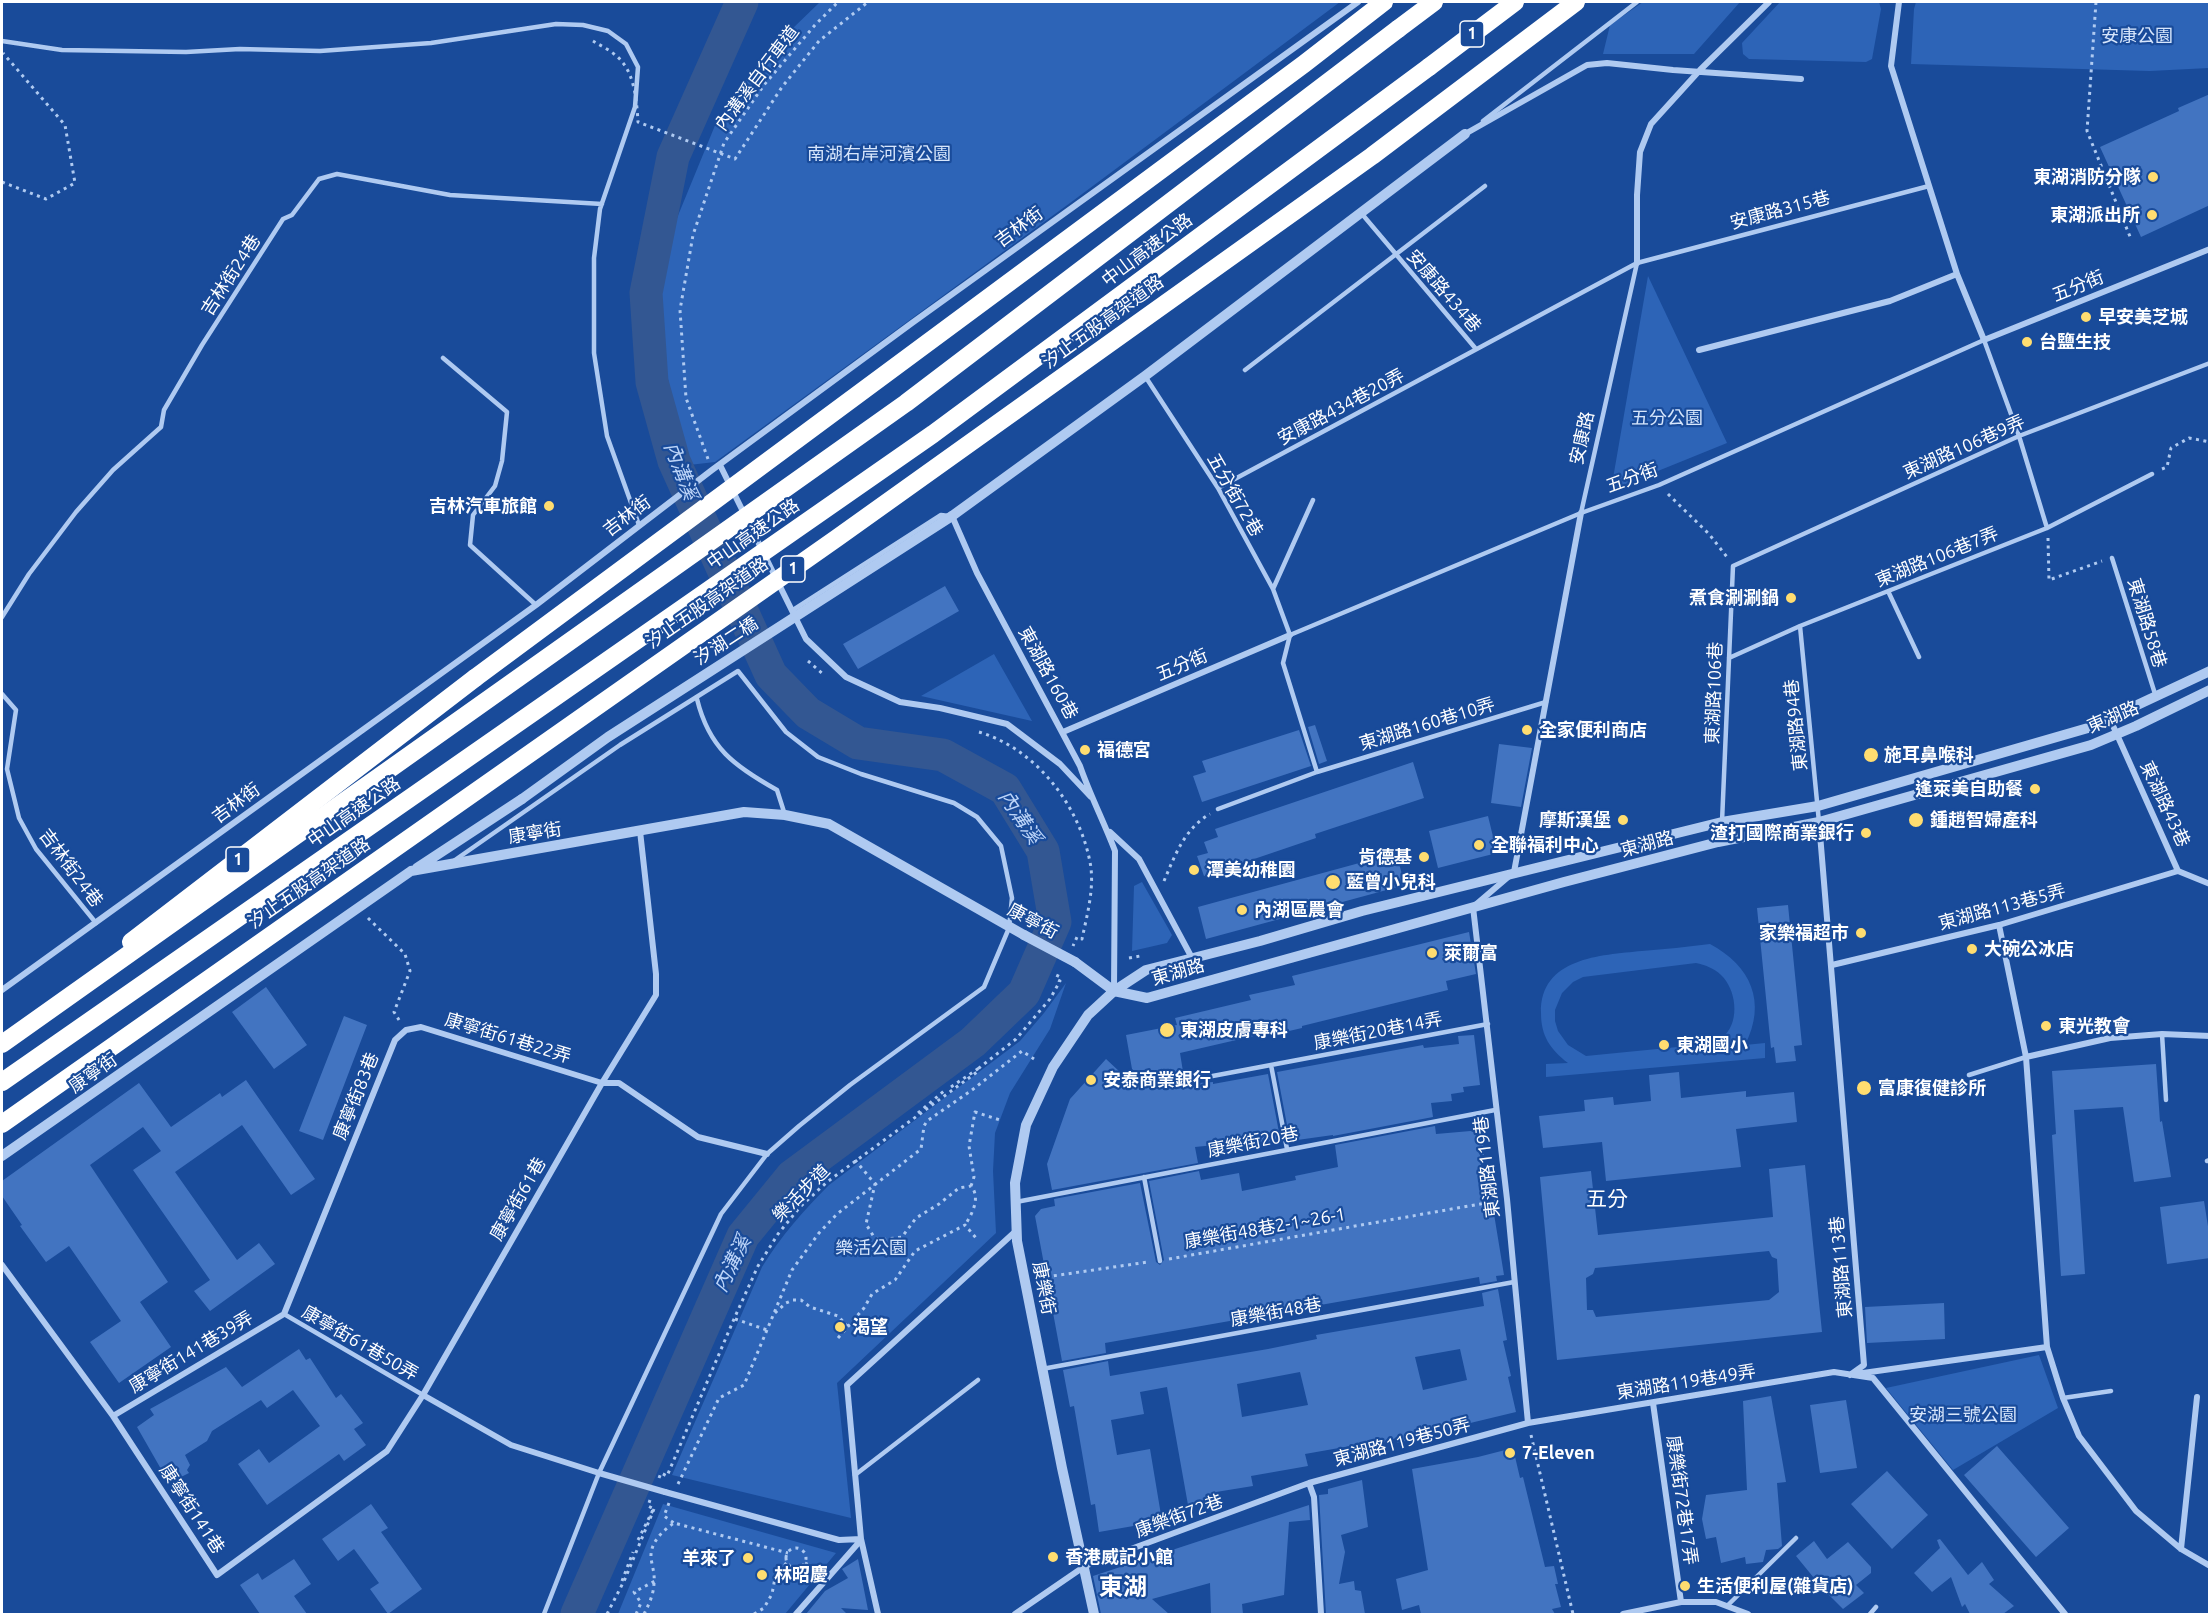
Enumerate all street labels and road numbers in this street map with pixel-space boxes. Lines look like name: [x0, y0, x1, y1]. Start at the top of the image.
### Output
street label: 內溝溪自行車道: [710, 21, 804, 135]
road number: 1: [1460, 21, 1484, 47]
street label: 安康路315巷: [1728, 186, 1832, 234]
street label: 吉林街: [991, 202, 1047, 252]
street label: 中山高速公路: [1097, 209, 1197, 291]
street label: 吉林街24巷: [197, 230, 265, 320]
street label: 安康路434巷: [1402, 245, 1486, 337]
street label: 五分街: [2049, 266, 2107, 306]
street label: 汐止五股高架道路: [1038, 271, 1168, 373]
street label: 安康路434巷20弄: [1274, 364, 1408, 450]
street label: 安康路: [1565, 409, 1599, 467]
street label: 東湖路106巷9弄: [1900, 411, 2028, 483]
street label: 五分街72巷: [1203, 450, 1267, 540]
street label: 五分街: [1603, 459, 1661, 497]
street label: 吉林街: [599, 491, 655, 541]
street label: 中山高速公路: [703, 494, 803, 574]
street label: 東湖路106巷7弄: [1872, 523, 2002, 591]
street label: 汐止五股高架道路: [642, 553, 772, 653]
road number: 1: [781, 556, 805, 582]
street label: 東湖路58巷: [2123, 576, 2171, 670]
street label: 汐湖二橋: [690, 612, 762, 670]
street label: 東湖路160巷: [1014, 623, 1082, 723]
street label: 東湖路106巷: [1701, 641, 1727, 745]
street label: 五分街: [1153, 645, 1211, 685]
street label: 東湖路94巷: [1780, 678, 1812, 772]
street label: 東湖路160巷10弄: [1357, 693, 1497, 755]
street label: 東湖路: [2084, 697, 2142, 737]
street label: 東湖路43巷: [2136, 758, 2194, 850]
street label: 中山高速公路: [304, 772, 404, 852]
street label: 吉林街: [208, 778, 264, 828]
street label: 康寧街: [507, 818, 563, 848]
street label: 吉林街24巷: [35, 825, 107, 911]
street label: 東湖路: [1618, 827, 1676, 861]
street label: 汐止五股高架道路: [244, 833, 374, 933]
road number: 1: [226, 847, 250, 873]
street label: 東湖路113巷5弄: [1936, 880, 2068, 934]
street label: 康寧街: [1004, 899, 1062, 943]
street label: 東湖路: [1149, 954, 1207, 990]
street label: 康樂街20巷14弄: [1312, 1008, 1444, 1054]
street label: 康寧街61巷22弄: [442, 1009, 574, 1067]
street label: 康寧街: [65, 1049, 121, 1097]
street label: 康寧街83巷: [329, 1049, 383, 1143]
street label: 東湖路119巷: [1470, 1115, 1504, 1219]
street label: 康樂街20巷: [1206, 1123, 1300, 1161]
street label: 康寧街61巷: [486, 1154, 550, 1244]
street label: 樂活步道: [768, 1160, 834, 1226]
street label: 康樂街48巷2-1~26-1: [1183, 1203, 1347, 1253]
street label: 東湖路113巷: [1826, 1215, 1856, 1319]
street label: 康樂街: [1028, 1259, 1060, 1317]
street label: 康樂街48巷: [1229, 1293, 1323, 1331]
street label: 康寧街61巷50弄: [298, 1301, 422, 1385]
street label: 康寧街141巷39弄: [125, 1306, 257, 1398]
street label: 東湖路119巷49弄: [1615, 1360, 1757, 1404]
street label: 東湖路119巷50弄: [1331, 1413, 1473, 1471]
street label: 康樂街72巷17弄: [1662, 1434, 1702, 1566]
street label: 康寧街141巷: [155, 1460, 229, 1558]
street label: 康樂街72巷: [1132, 1490, 1226, 1542]

